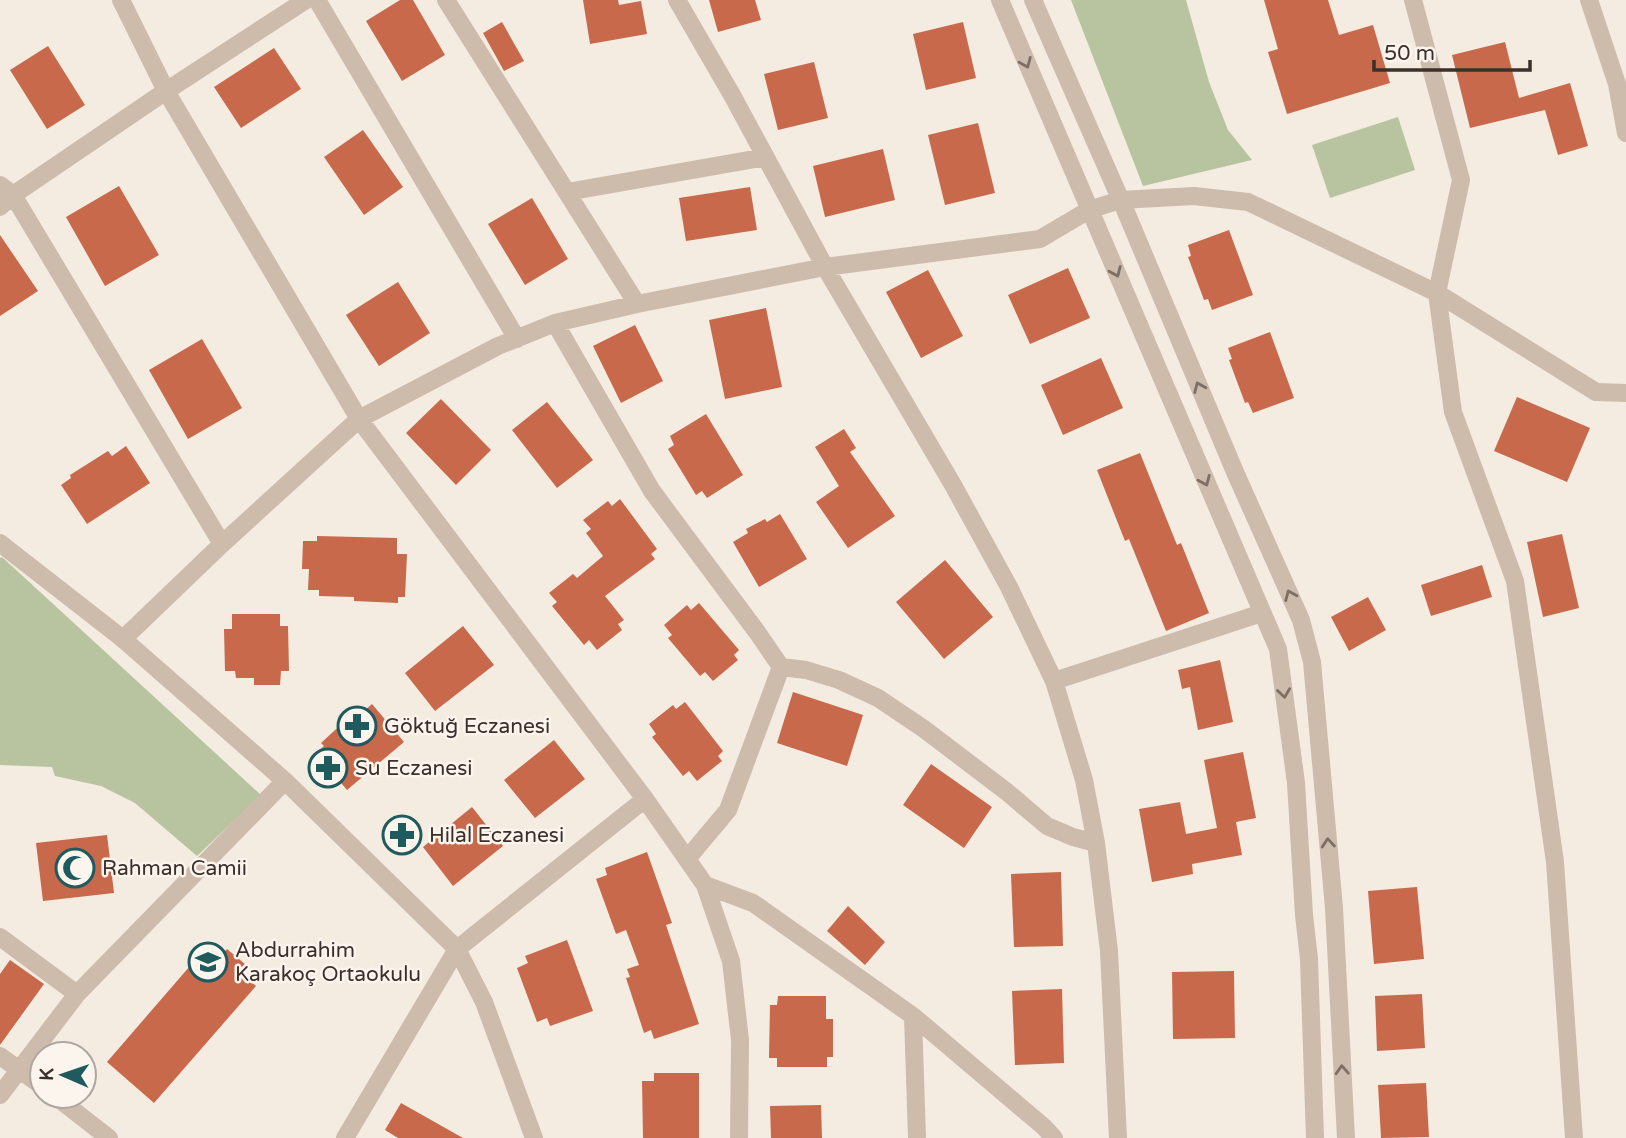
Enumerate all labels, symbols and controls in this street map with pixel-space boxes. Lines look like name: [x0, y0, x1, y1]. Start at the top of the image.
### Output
scale bar: [1374, 28, 1530, 72]
text: 50 m: [1384, 41, 1435, 66]
one-way arrow: [1018, 56, 1032, 68]
one-way arrow: [1107, 265, 1121, 277]
one-way arrow: [1193, 381, 1207, 394]
one-way arrow: [1197, 474, 1211, 487]
one-way arrow: [1284, 590, 1298, 602]
one-way arrow: [1276, 687, 1291, 699]
pharmacy icon: Göktuğ Eczanesi: [336, 705, 378, 747]
place label: Göktuğ Eczanesi: [384, 714, 550, 739]
pharmacy icon: Su Eczanesi: [307, 747, 349, 789]
place label: Su Eczanesi: [355, 756, 473, 781]
pharmacy icon: Hilal Eczanesi: [381, 814, 423, 856]
place label: Hilal Eczanesi: [429, 823, 564, 848]
one-way arrow: [1321, 837, 1336, 848]
mosque icon: Rahman Camii: [54, 847, 96, 889]
place label: Rahman Camii: [102, 856, 247, 881]
place label: Abdurrahim Karakoç Ortaokulu: [235, 938, 421, 987]
school or university icon: Abdurrahim Karakoç Ortaokulu: [187, 941, 229, 983]
north arrow: [28, 1040, 98, 1110]
one-way arrow: [1335, 1064, 1350, 1075]
text: K: [36, 1067, 58, 1081]

